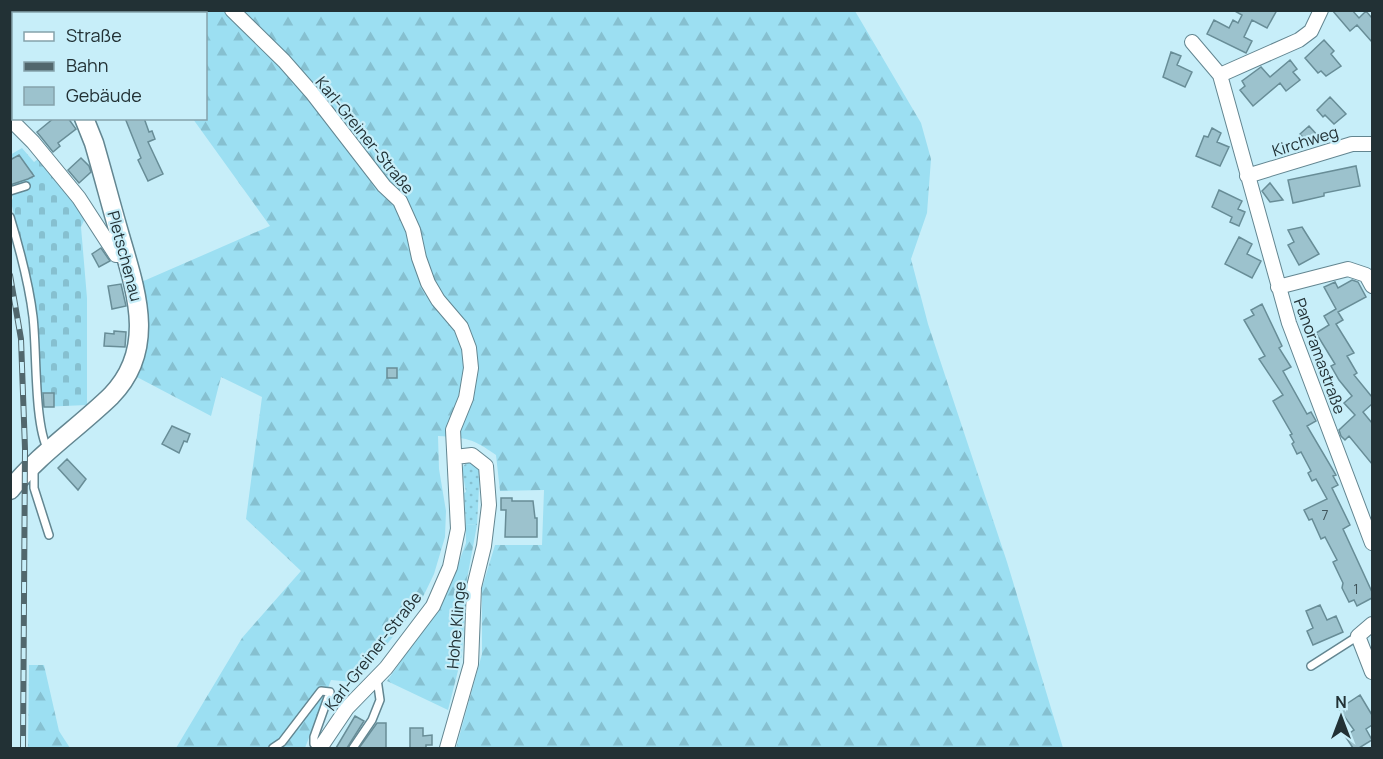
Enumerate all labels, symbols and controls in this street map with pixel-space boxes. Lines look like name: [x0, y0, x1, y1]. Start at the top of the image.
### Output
legend: [12, 12, 207, 120]
text: Straße: [66, 23, 122, 47]
text: Bahn: [66, 53, 108, 77]
street label: Karl-Greiner-Straße: [311, 72, 419, 198]
text: Gebäude: [66, 83, 142, 107]
street label: Kirchweg: [1269, 121, 1341, 161]
street label: Pletschenau: [102, 208, 148, 304]
street label: Panoramastraße: [1289, 295, 1351, 417]
house number: 7: [1321, 505, 1329, 524]
house number: 1: [1353, 579, 1359, 598]
street label: Hohe Klinge: [441, 580, 471, 670]
street label: Karl-Greiner-Straße: [320, 587, 426, 715]
north arrow: [1311, 687, 1371, 747]
text: N: [1335, 691, 1347, 713]

